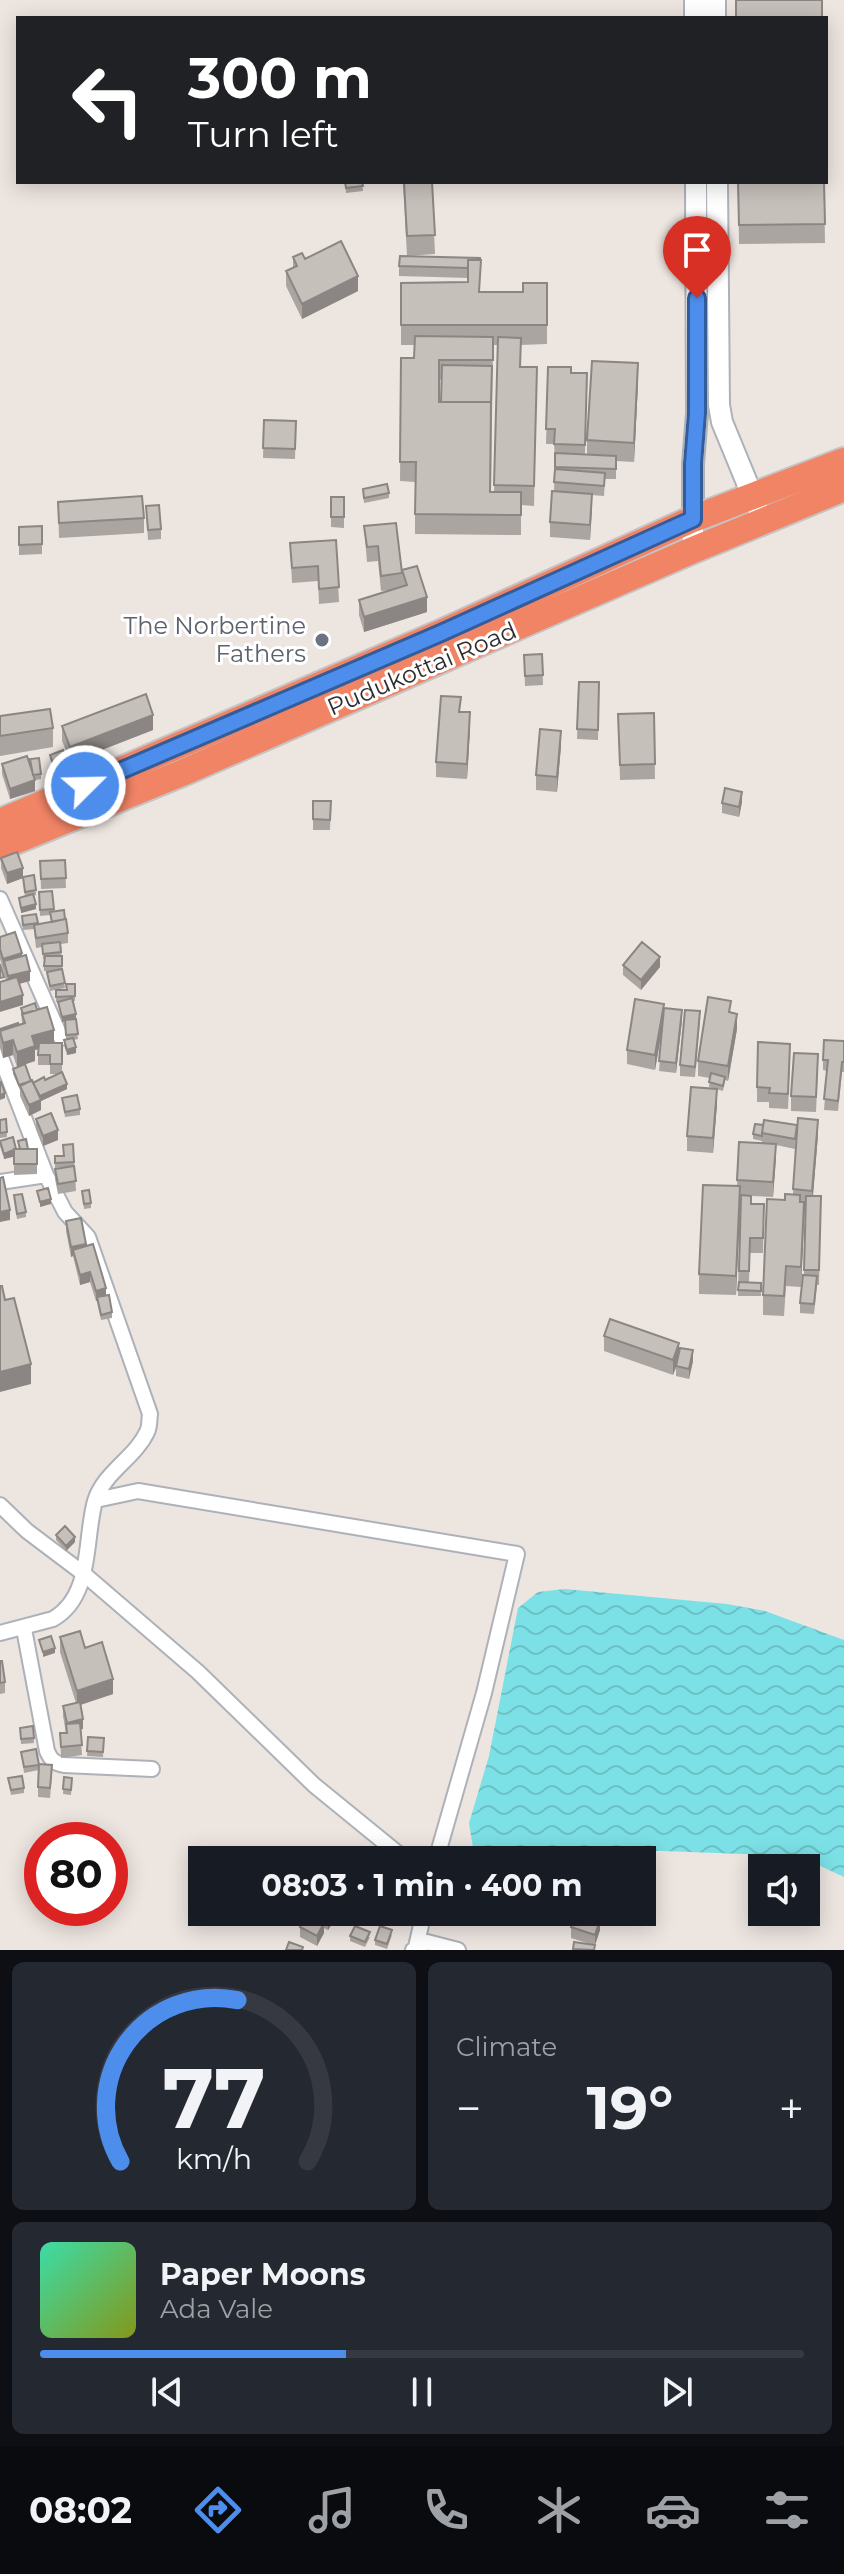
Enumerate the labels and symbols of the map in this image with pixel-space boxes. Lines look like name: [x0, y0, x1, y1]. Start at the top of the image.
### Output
pin: [663, 216, 731, 298]
place label: The Norbertine Fathers: [124, 611, 306, 668]
street label: Pudukottai Road: [323, 616, 521, 722]
marker: The Norbertine Fathers: [313, 631, 331, 649]
position arrow: [43, 744, 127, 828]
speed limit sign: 80: [24, 1822, 128, 1926]

